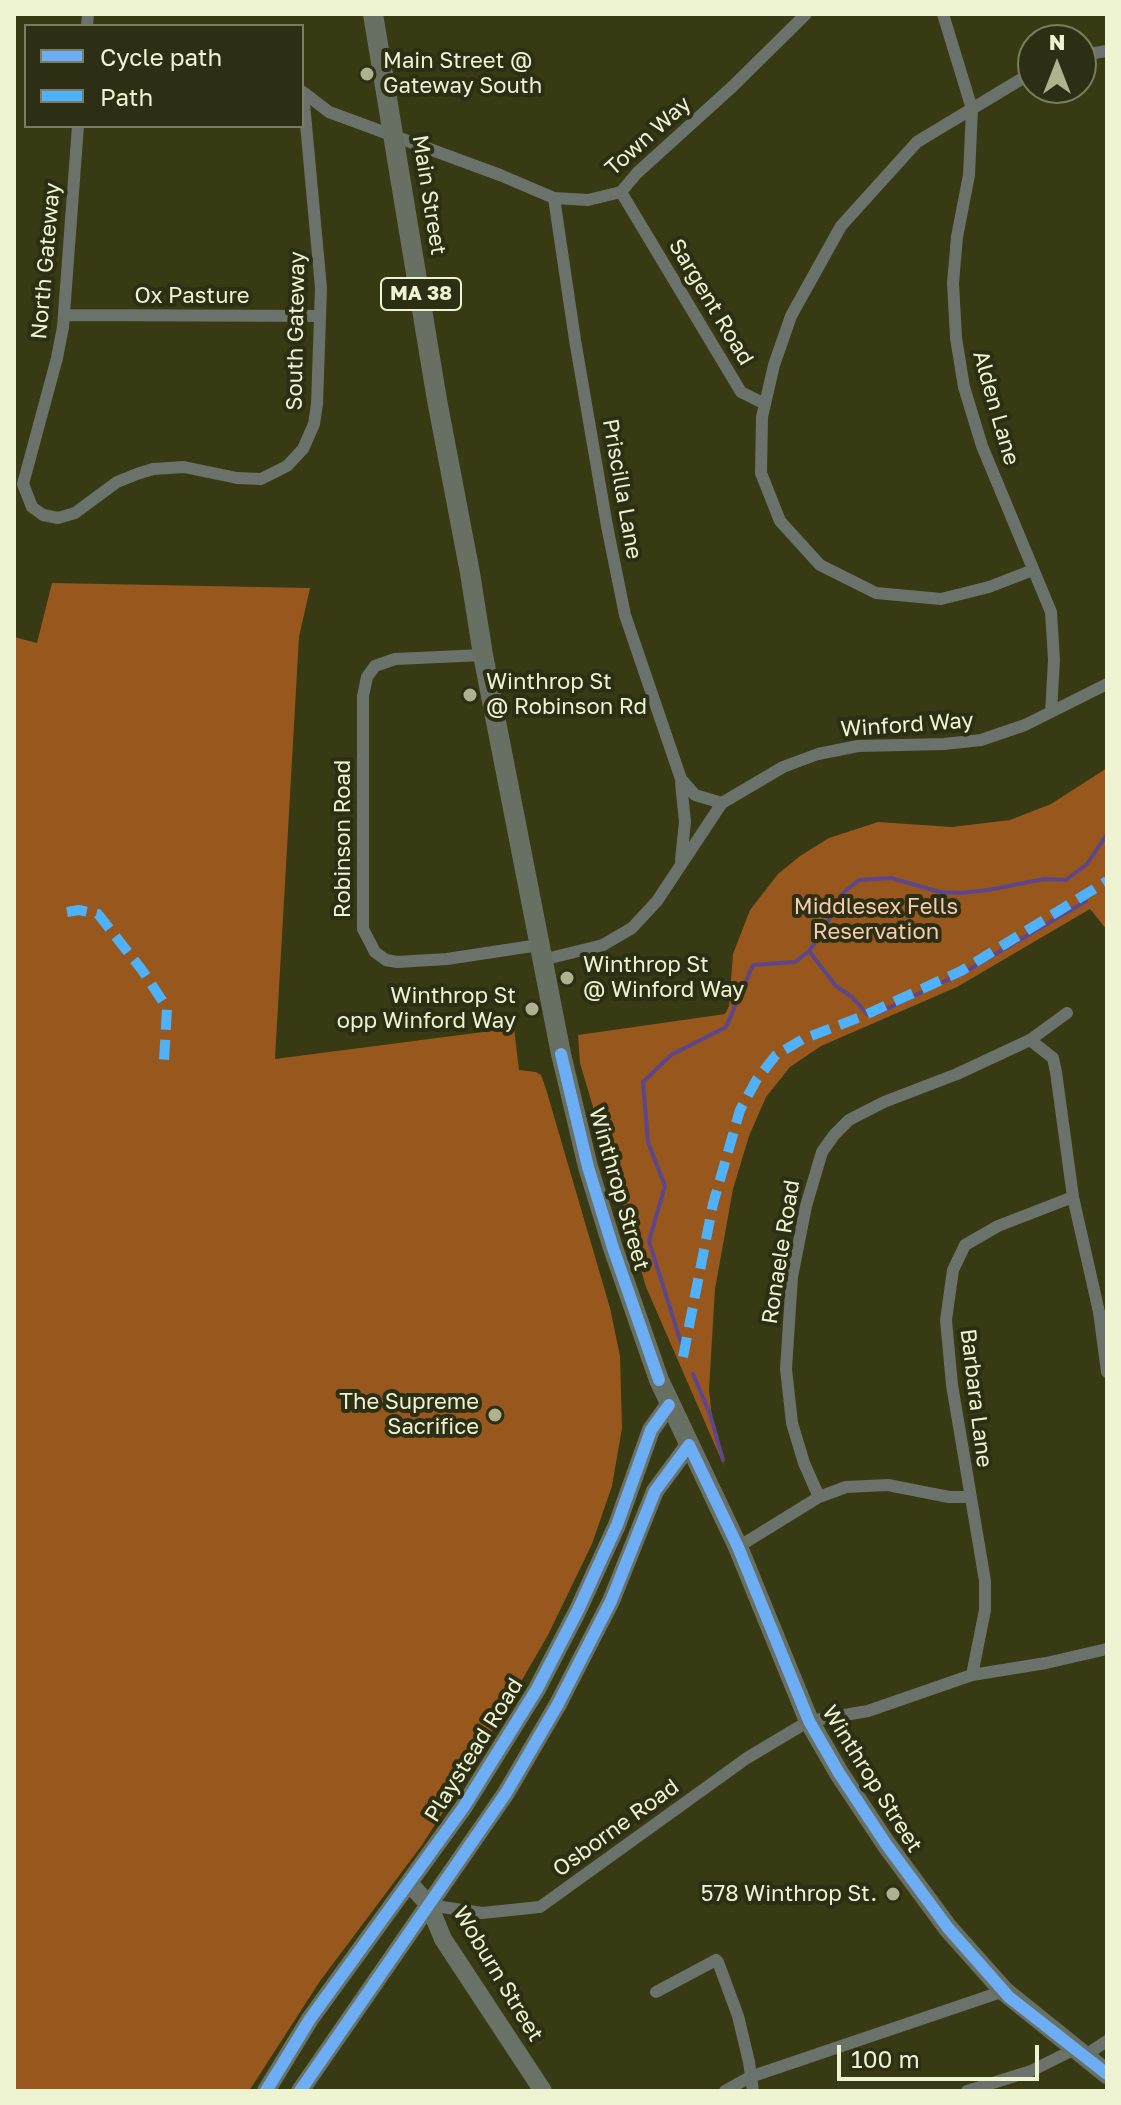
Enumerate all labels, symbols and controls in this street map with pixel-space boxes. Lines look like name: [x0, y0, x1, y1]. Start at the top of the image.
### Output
legend: [24, 24, 304, 128]
north arrow: [1017, 24, 1097, 104]
text: N: [1049, 28, 1065, 55]
text: Cycle path: [100, 42, 222, 71]
place label: Main Street @ Gateway South: [383, 48, 542, 100]
marker: Main Street @ Gateway South: [358, 65, 376, 83]
text: Path: [100, 82, 153, 111]
street label: Town Way: [600, 91, 696, 181]
street label: Main Street: [406, 133, 452, 257]
street label: North Gateway: [26, 181, 66, 341]
street label: Sargent Road: [663, 234, 759, 370]
street label: South Gateway: [281, 251, 311, 411]
road number: MA 38: [381, 278, 461, 310]
street label: Ox Pasture: [134, 283, 250, 309]
street label: Alden Lane: [967, 348, 1025, 468]
street label: Priscilla Lane: [597, 417, 647, 561]
place label: Winthrop St @ Robinson Rd: [486, 669, 647, 720]
marker: Winthrop St @ Robinson Rd: [461, 686, 479, 704]
street label: Winford Way: [839, 707, 975, 743]
street label: Robinson Road: [330, 760, 356, 918]
park label: Middlesex Fells Reservation: [794, 894, 958, 946]
place label: Winthrop St @ Winford Way: [583, 952, 744, 1004]
marker: Winthrop St @ Winford Way: [558, 969, 576, 987]
place label: Winthrop St opp Winford Way: [337, 983, 516, 1034]
marker: Winthrop St opp Winford Way: [523, 1000, 541, 1018]
street label: Winthrop Street: [583, 1104, 655, 1274]
street label: Ronaele Road: [757, 1178, 805, 1326]
street label: Barbara Lane: [954, 1327, 998, 1469]
place label: The Supreme Sacrifice: [339, 1389, 479, 1440]
marker: The Supreme Sacrifice: [486, 1406, 504, 1424]
street label: Playstead Road: [419, 1673, 529, 1827]
street label: Winthrop Street: [816, 1701, 928, 1857]
street label: Osborne Road: [548, 1774, 684, 1882]
place label: 578 Winthrop St.: [701, 1881, 877, 1907]
marker: 578 Winthrop St.: [884, 1885, 902, 1903]
street label: Woburn Street: [447, 1902, 549, 2046]
scale bar: [841, 2029, 1043, 2079]
text: 100 m: [851, 2044, 920, 2073]

